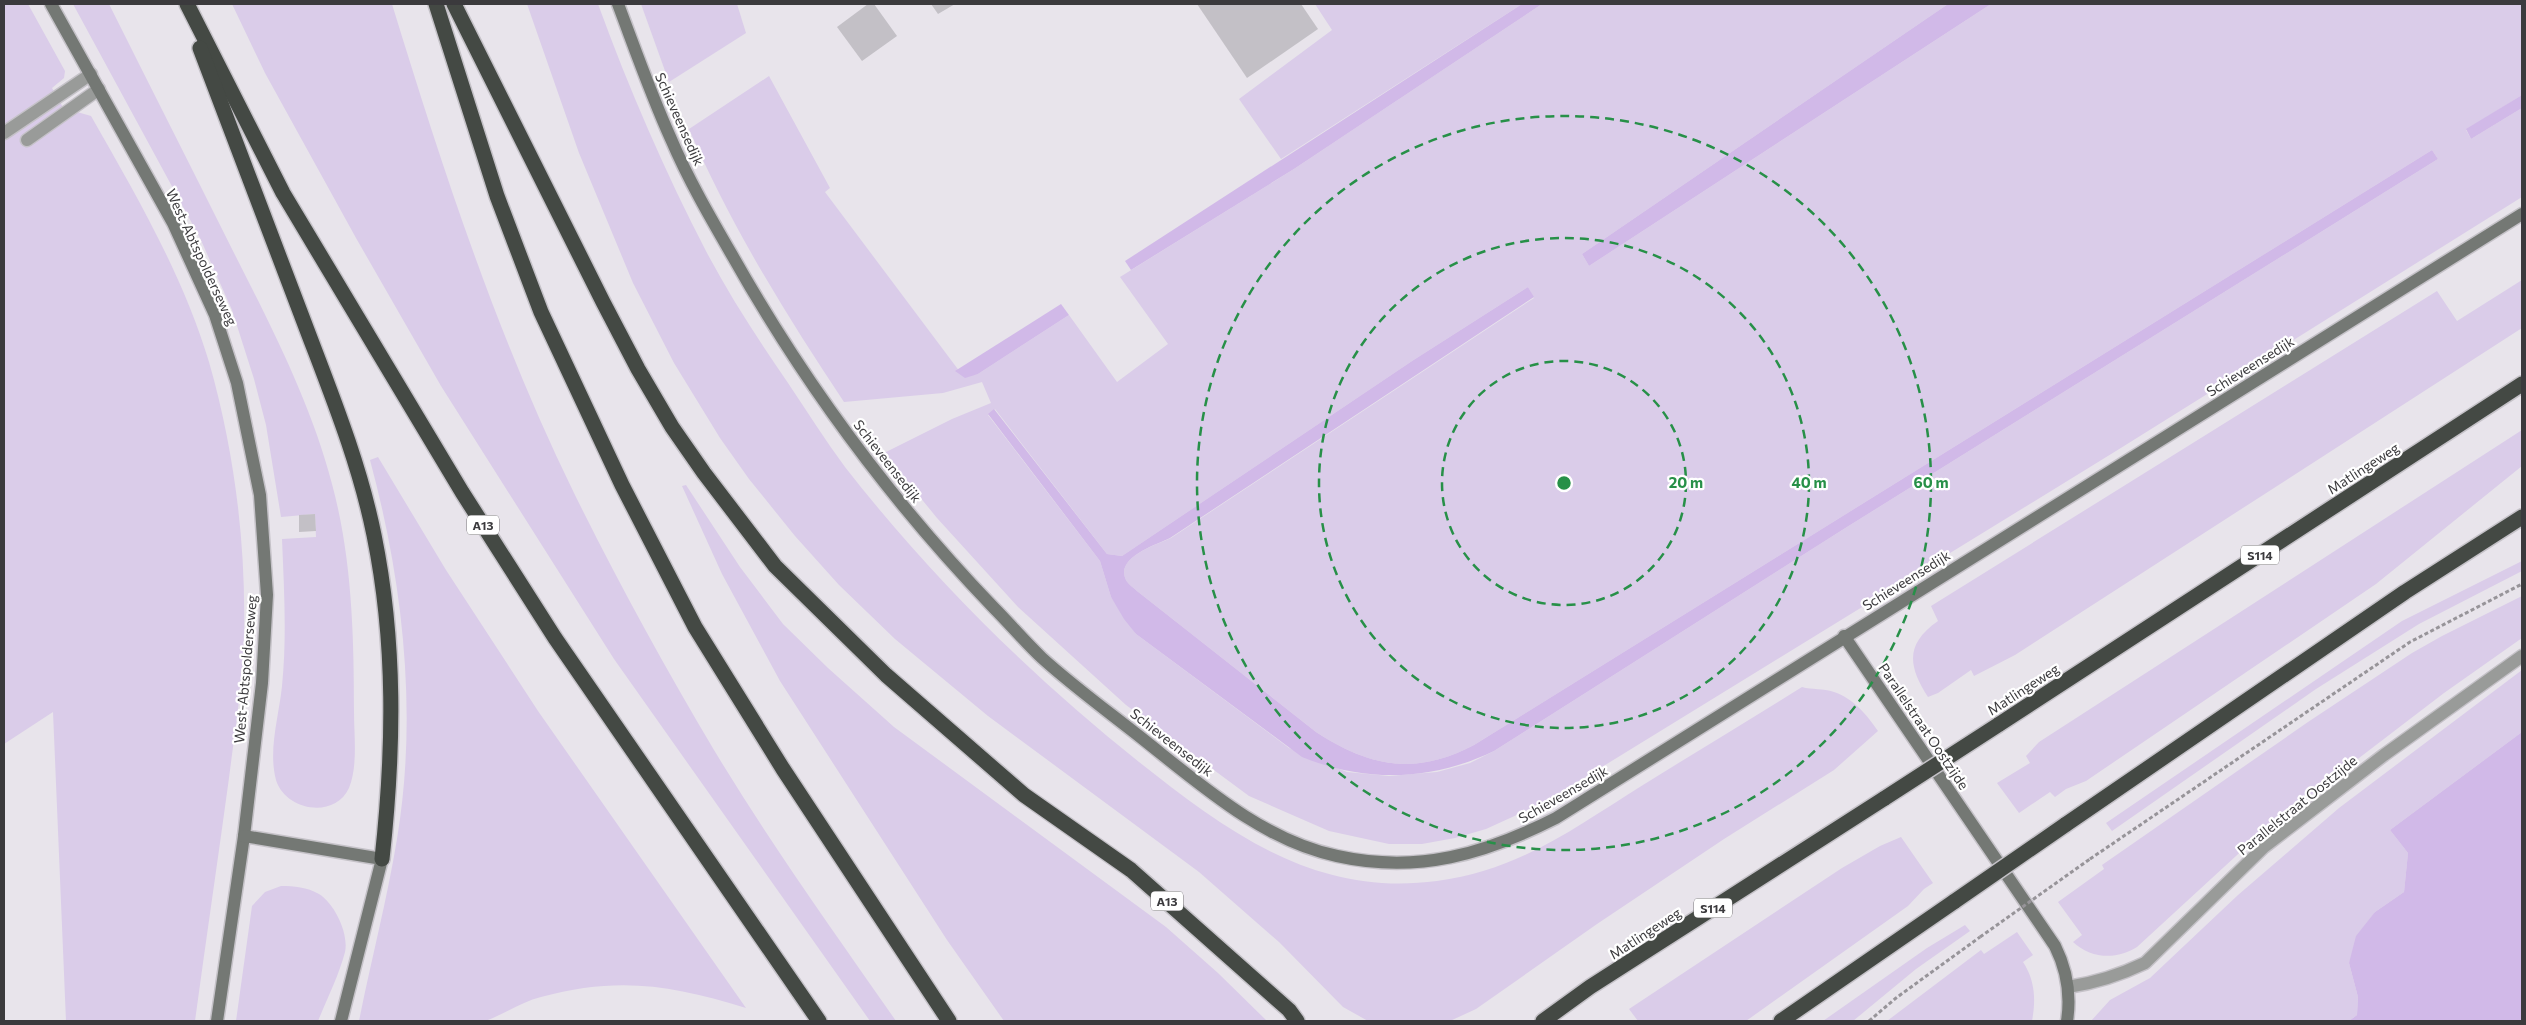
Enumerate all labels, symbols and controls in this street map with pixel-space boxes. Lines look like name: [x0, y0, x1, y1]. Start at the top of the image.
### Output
street label: Schieveensedijk: [652, 70, 708, 169]
street label: West-Abtspolderseweg: [163, 186, 241, 328]
street label: Schieveensedijk: [2203, 332, 2297, 400]
street label: Schieveensedijk: [850, 416, 926, 506]
street label: Matlingeweg: [2324, 438, 2402, 497]
text: 20 m: [1669, 473, 1703, 491]
text: 40 m: [1791, 473, 1827, 491]
text: 60 m: [1913, 473, 1949, 491]
centre of rings: [1555, 474, 1573, 492]
road number: A13: [467, 516, 499, 534]
street label: Schieveensedijk: [1859, 546, 1953, 614]
road number: S114: [2241, 546, 2279, 564]
street label: West-Abtspolderseweg: [230, 594, 260, 744]
street label: Matlingeweg: [1984, 659, 2062, 718]
street label: Parallelstraat Oostzijde: [1875, 660, 1973, 792]
street label: Schieveensedijk: [1127, 704, 1217, 780]
street label: Parallelstraat Oostzijde: [2234, 752, 2360, 858]
street label: Schieveensedijk: [1515, 761, 1611, 826]
road number: A13: [1151, 891, 1183, 910]
road number: S114: [1694, 898, 1732, 918]
street label: Matlingeweg: [1606, 903, 1684, 962]

